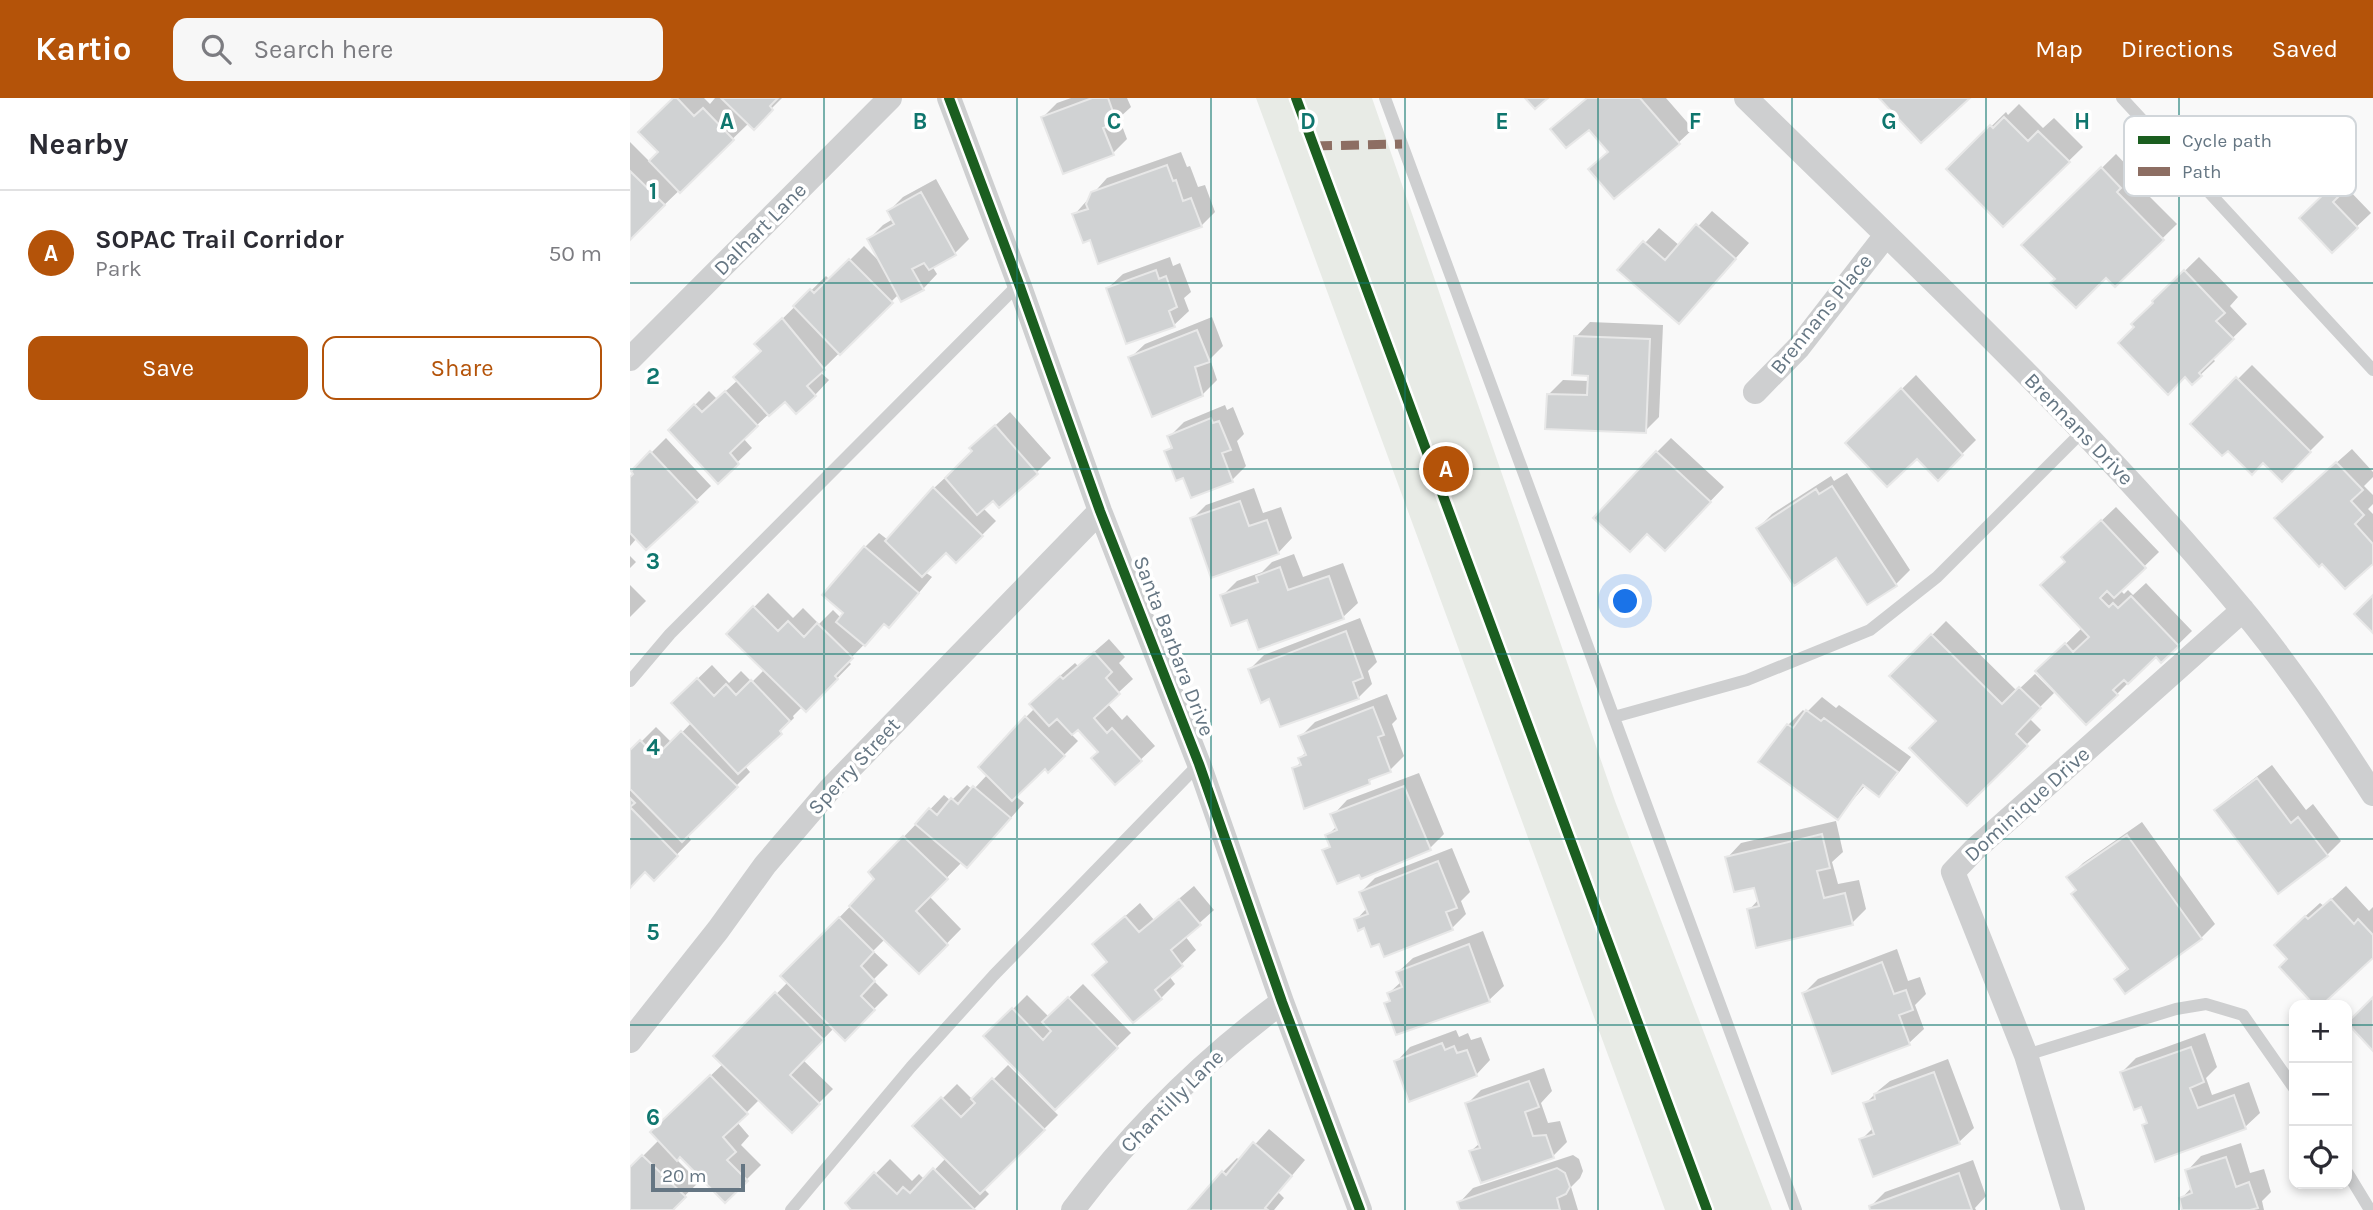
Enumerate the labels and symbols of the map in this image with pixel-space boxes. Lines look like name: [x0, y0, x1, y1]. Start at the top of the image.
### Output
text: A: [720, 108, 734, 135]
text: B: [913, 108, 927, 135]
text: C: [1107, 108, 1121, 135]
text: D: [1300, 108, 1316, 135]
text: E: [1495, 108, 1509, 135]
text: F: [1689, 108, 1701, 135]
text: G: [1881, 108, 1897, 135]
text: H: [2074, 108, 2090, 135]
legend: [2124, 116, 2356, 196]
text: Cycle path: [2182, 130, 2272, 152]
text: Path: [2182, 161, 2222, 183]
text: 1: [649, 178, 657, 205]
street label: Dalhart Lane: [709, 178, 811, 280]
street label: Brennans Place: [1765, 249, 1877, 379]
text: 2: [646, 363, 660, 390]
street label: Brennans Drive: [2020, 368, 2138, 490]
pin: A: [1423, 443, 1469, 495]
text: 3: [646, 548, 660, 575]
street label: Santa Barbara Drive: [1129, 553, 1219, 739]
your location: [1608, 584, 1642, 618]
street label: Sperry Street: [803, 713, 905, 819]
text: 4: [646, 734, 660, 761]
street label: Dominique Drive: [1960, 742, 2094, 866]
text: 5: [646, 919, 660, 946]
street label: Chantilly Lane: [1116, 1045, 1228, 1157]
text: 6: [646, 1104, 660, 1131]
scale bar: [651, 1161, 746, 1193]

